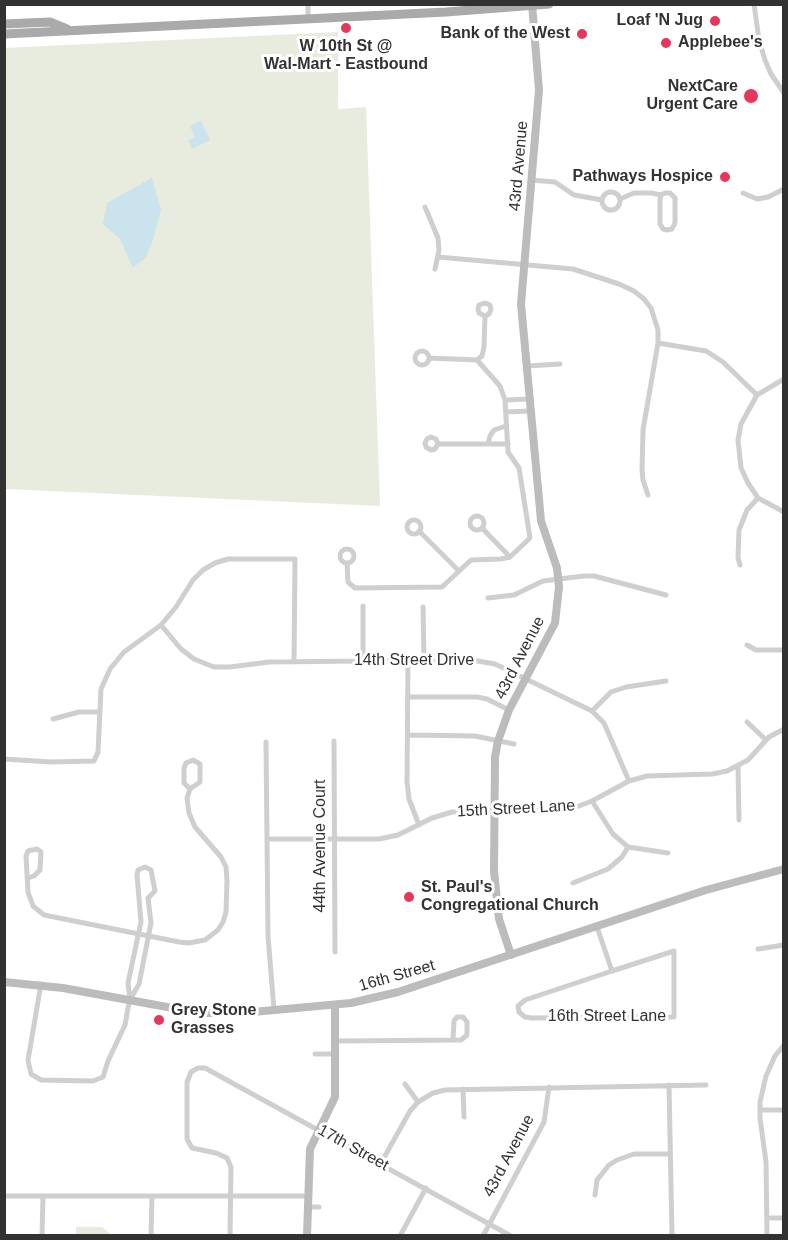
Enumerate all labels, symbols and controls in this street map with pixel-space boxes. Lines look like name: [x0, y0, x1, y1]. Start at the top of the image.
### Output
place label: Loaf 'N Jug: [617, 11, 703, 31]
marker: Loaf 'N Jug: [708, 14, 722, 28]
marker: W 10th St @ Wal-Mart - Eastbound: [339, 21, 353, 35]
place label: Bank of the West: [440, 24, 570, 44]
marker: Bank of the West: [575, 27, 589, 41]
place label: Applebee's: [678, 33, 763, 53]
marker: Applebee's: [659, 36, 673, 50]
place label: W 10th St @ Wal-Mart - Eastbound: [264, 37, 428, 75]
place label: NextCare Urgent Care: [646, 77, 738, 115]
marker: NextCare Urgent Care: [742, 87, 760, 105]
street label: 43rd Avenue: [505, 120, 533, 212]
place label: Pathways Hospice: [572, 167, 713, 187]
marker: Pathways Hospice: [718, 170, 732, 184]
street label: 43rd Avenue: [491, 613, 549, 703]
street label: 14th Street Drive: [354, 651, 474, 671]
street label: 44th Avenue Court: [311, 779, 331, 913]
street label: 15th Street Lane: [456, 796, 576, 822]
place label: St. Paul's Congregational Church: [421, 878, 599, 916]
marker: St. Paul's Congregational Church: [402, 890, 416, 904]
street label: 16th Street: [357, 956, 437, 996]
place label: Grey Stone Grasses: [171, 1001, 256, 1039]
street label: 16th Street Lane: [548, 1007, 666, 1027]
marker: Grey Stone Grasses: [152, 1013, 166, 1027]
street label: 43rd Avenue: [479, 1112, 539, 1200]
street label: 17th Street: [314, 1121, 392, 1175]

